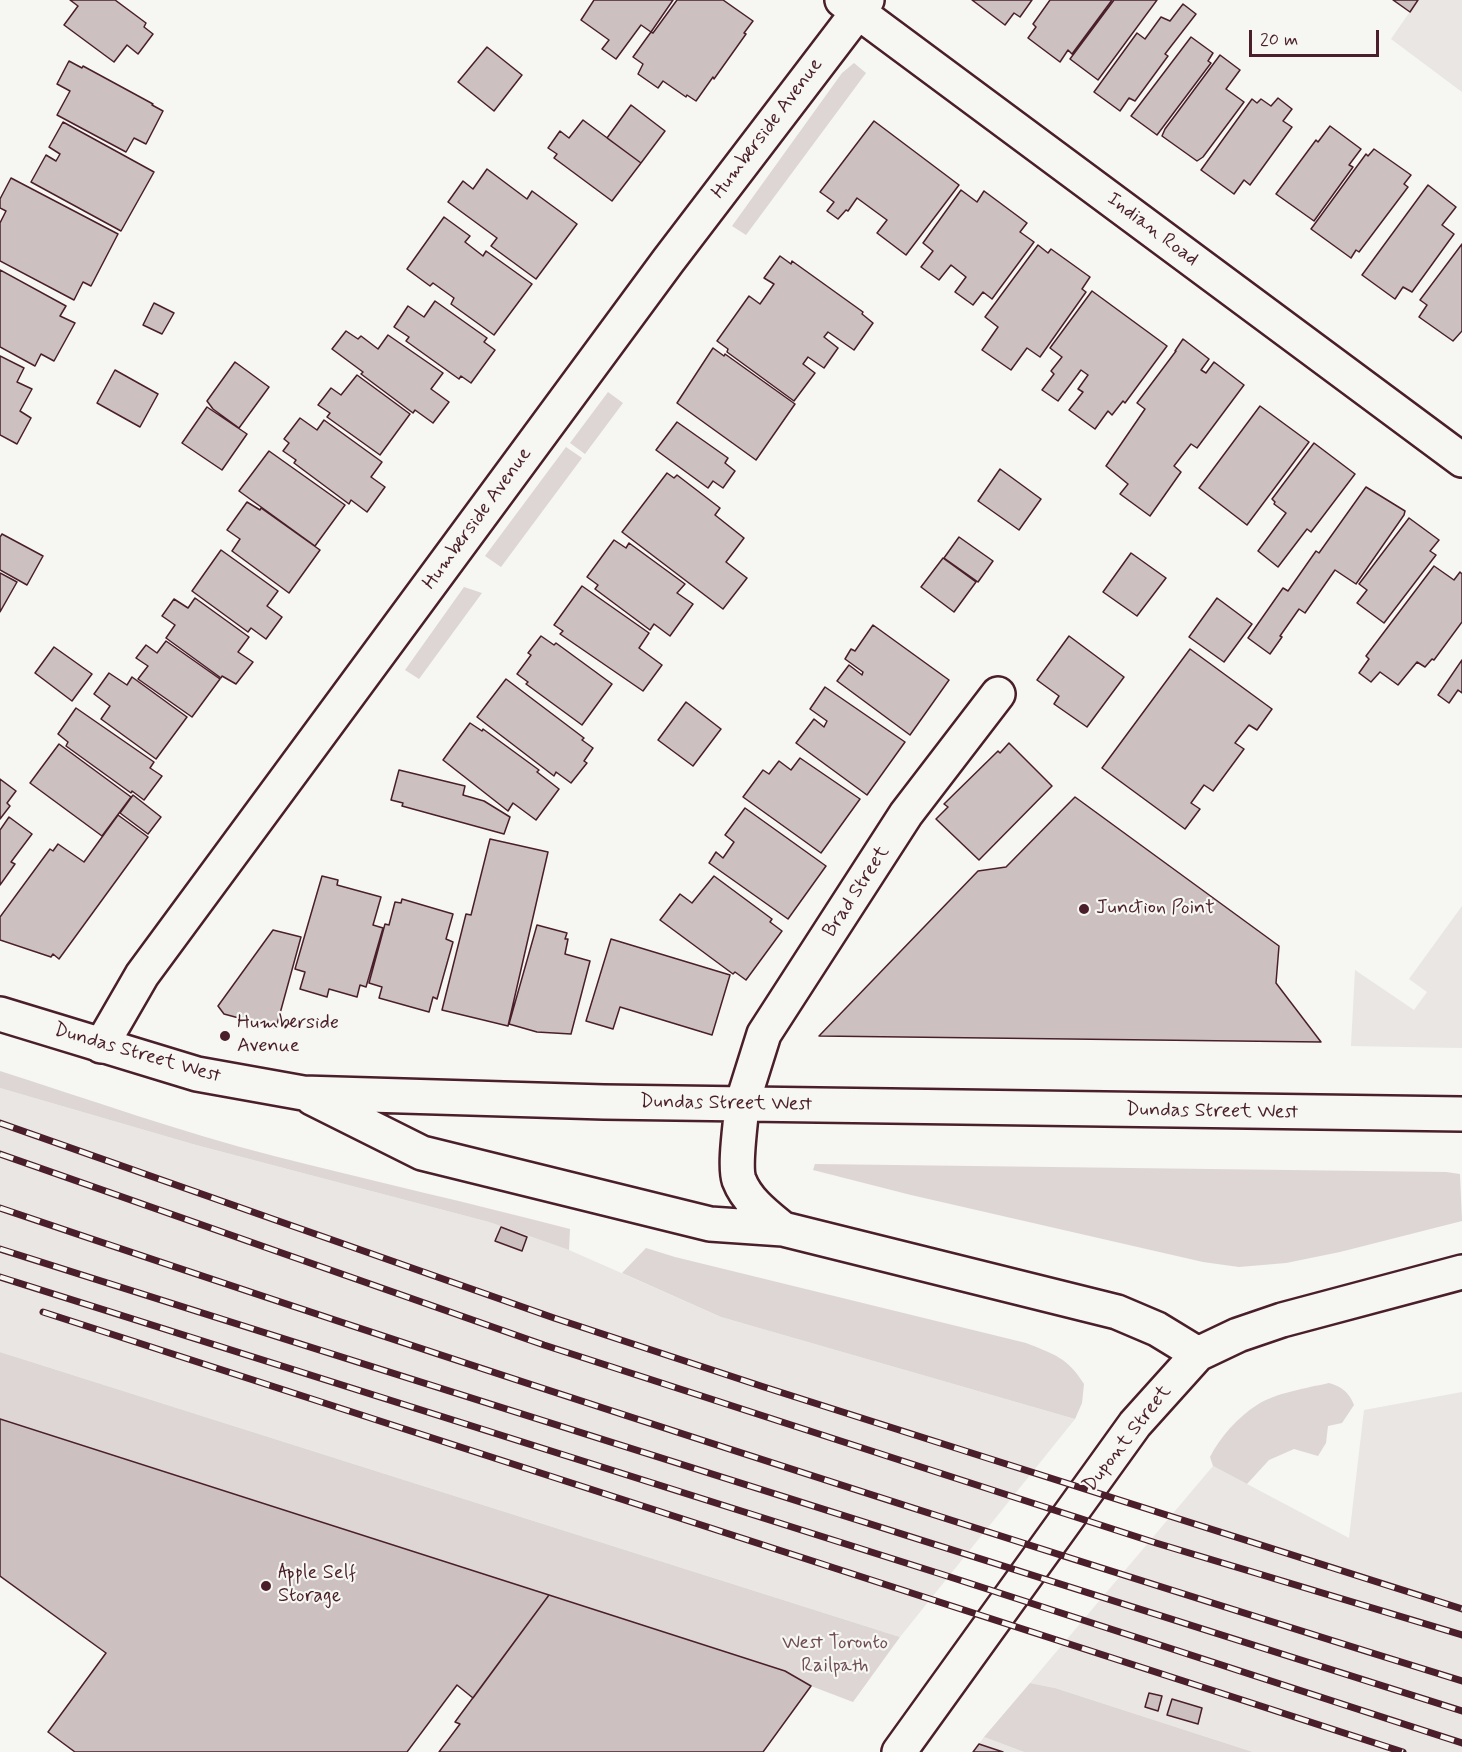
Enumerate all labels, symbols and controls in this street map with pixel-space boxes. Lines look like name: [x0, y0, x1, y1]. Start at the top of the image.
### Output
scale bar: [1252, 18, 1382, 56]
text: 20 m: [1260, 28, 1298, 52]
street label: Humberside Avenue: [707, 54, 829, 204]
street label: Indian Road: [1102, 188, 1202, 272]
street label: Humberside Avenue: [418, 443, 538, 595]
street label: Brad Street: [819, 842, 895, 942]
place label: Junction Point: [1096, 897, 1215, 921]
marker: Junction Point: [1077, 902, 1091, 916]
place label: Humberside Avenue: [237, 1012, 339, 1059]
street label: Dundas Street West: [51, 1019, 223, 1089]
marker: Humberside Avenue: [218, 1029, 232, 1043]
street label: Dundas Street West: [640, 1090, 812, 1118]
street label: Dundas Street West: [1126, 1098, 1298, 1126]
street label: Dupont Street: [1079, 1381, 1177, 1497]
place label: Apple Self Storage: [278, 1562, 356, 1609]
marker: Apple Self Storage: [259, 1579, 273, 1593]
park label: West Toronto Railpath: [782, 1632, 888, 1679]

